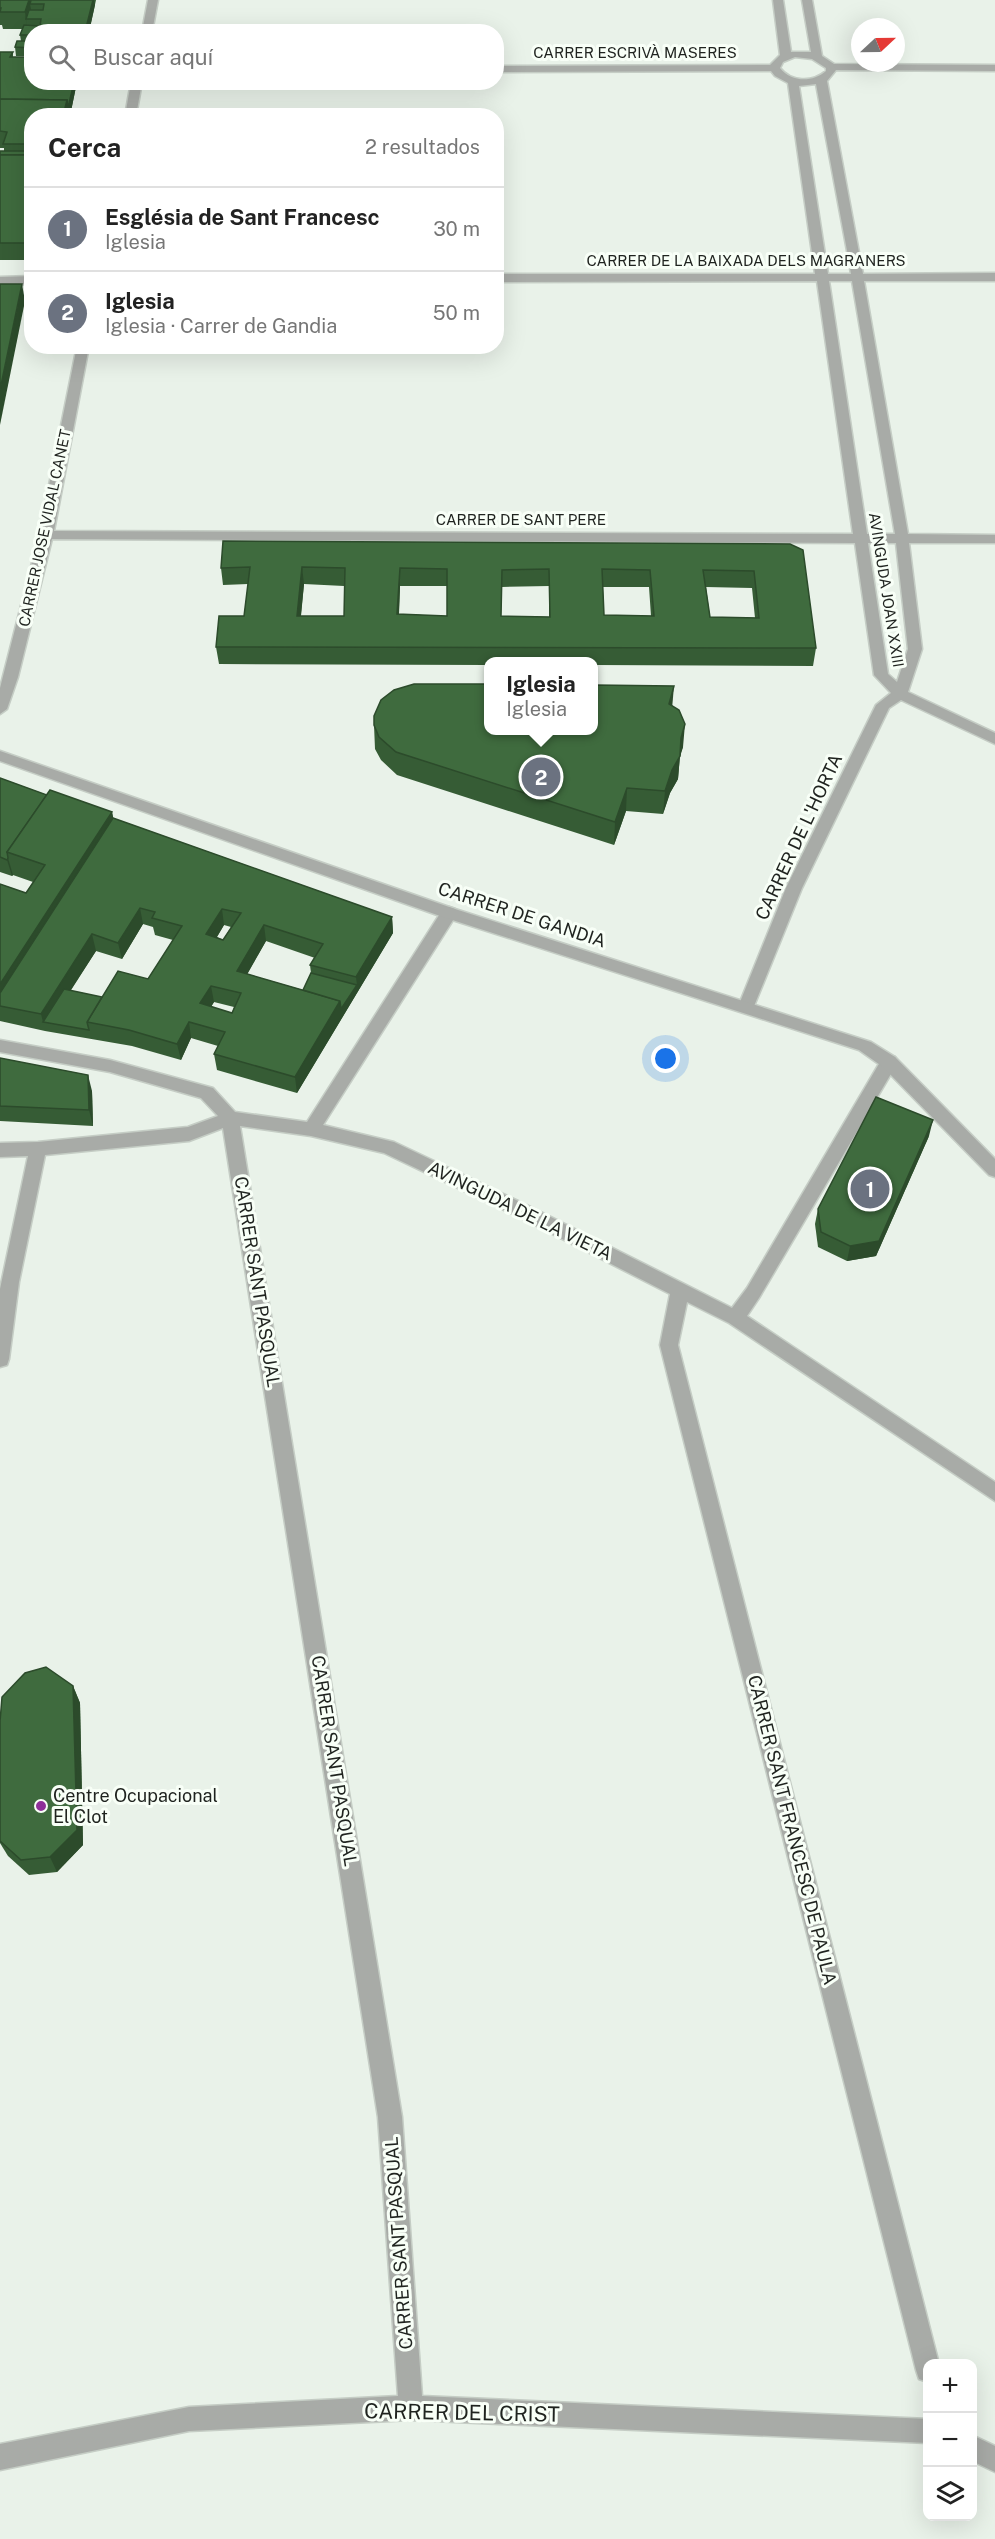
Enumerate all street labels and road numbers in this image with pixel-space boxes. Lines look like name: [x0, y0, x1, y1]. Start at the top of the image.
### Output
street label: CARRER ESCRIVÀ MASERES: [533, 44, 737, 61]
street label: CARRER DE LA BAIXADA DELS MAGRANERS: [586, 252, 906, 269]
street label: CARRER JOSE VIDAL CANET: [15, 428, 74, 628]
street label: CARRER DE SANT PERE: [436, 511, 606, 528]
street label: AVINGUDA JOAN XXIII: [866, 511, 907, 668]
street label: CARRER DE L'HORTA: [751, 750, 846, 923]
street label: CARRER DE GANDIA: [436, 877, 609, 952]
street label: AVINGUDA DE LA VIETA: [425, 1157, 616, 1264]
street label: CARRER SANT PASQUAL: [230, 1175, 285, 1389]
street label: CARRER SANT PASQUAL: [307, 1654, 362, 1868]
street label: CARRER SANT FRANCESC DE PAULA: [744, 1673, 841, 1987]
street label: CARRER SANT PASQUAL: [381, 2136, 416, 2350]
street label: CARRER DEL CRIST: [364, 2398, 560, 2427]

